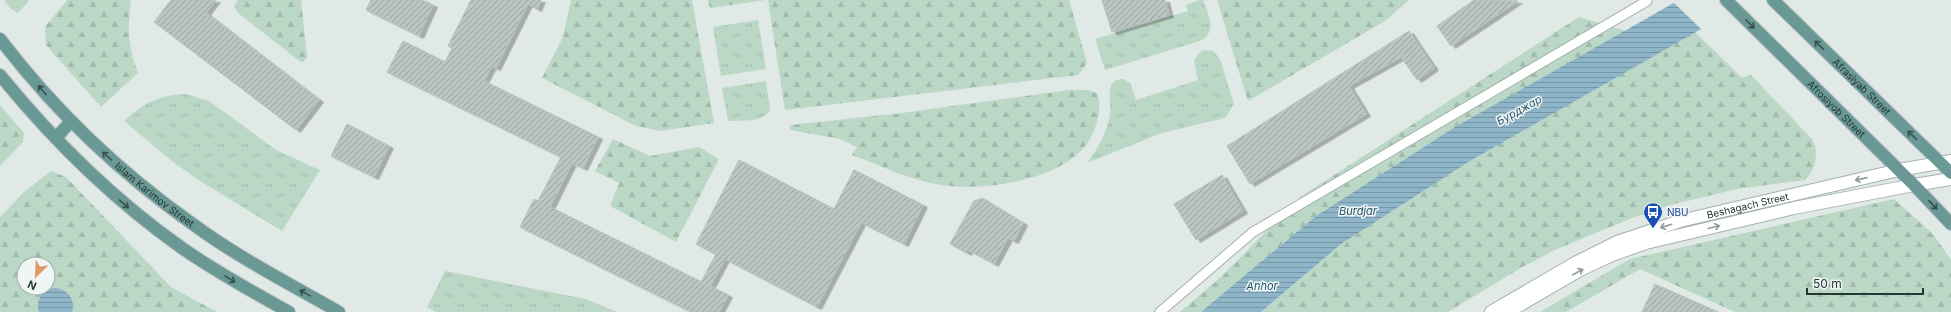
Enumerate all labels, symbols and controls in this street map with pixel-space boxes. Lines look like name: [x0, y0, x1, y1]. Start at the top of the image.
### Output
one-way arrow: [1745, 19, 1755, 29]
one-way arrow: [1814, 40, 1824, 50]
street label: Afrasiyab Street: [1830, 56, 1894, 118]
street label: Afrosiyob Street: [1805, 78, 1868, 140]
one-way arrow: [38, 85, 47, 95]
water label: Бурджар: [1494, 92, 1544, 128]
one-way arrow: [1907, 130, 1917, 140]
one-way arrow: [101, 151, 112, 160]
street label: Islam Karimov Street: [113, 160, 197, 230]
one-way arrow: [1855, 175, 1868, 183]
street label: Beshagach Street: [1705, 190, 1790, 221]
one-way arrow: [119, 199, 130, 208]
one-way arrow: [1928, 199, 1937, 209]
bus stop icon: NBU: [1642, 201, 1664, 229]
water label: Burdjar: [1339, 204, 1378, 218]
place label: NBU: [1667, 206, 1689, 218]
one-way arrow: [1707, 222, 1720, 230]
one-way arrow: [1660, 223, 1673, 230]
north arrow: [16, 256, 56, 296]
one-way arrow: [1572, 268, 1584, 275]
scale bar: [1807, 270, 1923, 296]
one-way arrow: [224, 275, 235, 283]
text: 50 m: [1813, 276, 1842, 291]
text: N: [25, 277, 39, 293]
water label: Anhor: [1245, 279, 1279, 293]
one-way arrow: [299, 288, 311, 296]

